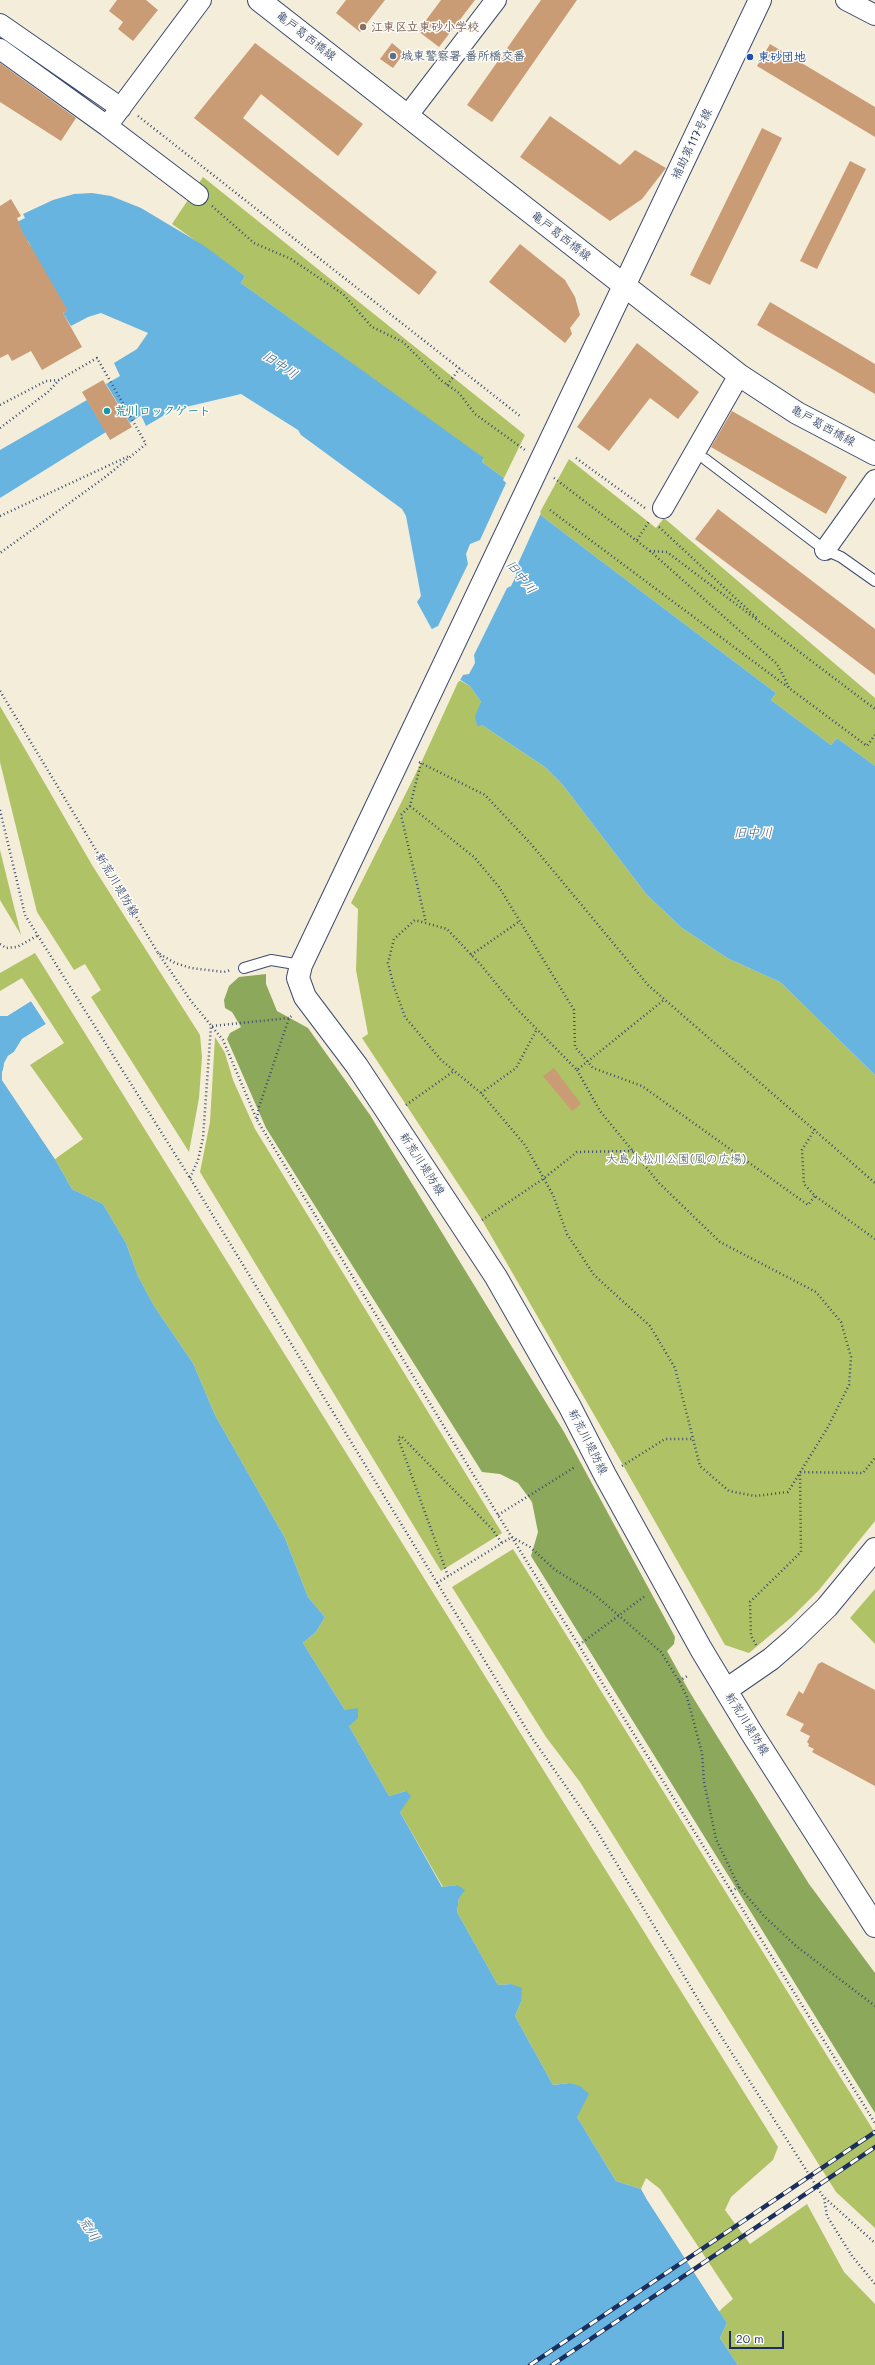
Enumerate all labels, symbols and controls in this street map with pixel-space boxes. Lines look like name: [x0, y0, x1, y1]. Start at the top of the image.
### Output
street label: 亀戸葛西橋線: [273, 8, 339, 64]
place label: 江東区立東砂小学校: [371, 20, 479, 34]
marker: 江東区立東砂小学校: [358, 22, 368, 32]
place label: 城東警察署 番所橋交番: [401, 49, 525, 63]
place label: 東砂団地: [758, 50, 806, 64]
marker: 城東警察署 番所橋交番: [388, 51, 398, 61]
marker: 東砂団地: [745, 52, 755, 62]
street label: 補助第117号線: [669, 106, 715, 182]
street label: 亀戸葛西橋線: [528, 208, 594, 264]
water label: 旧中川: [259, 348, 301, 382]
street label: 亀戸葛西橋線: [788, 402, 858, 450]
place label: 荒川ロックゲート: [115, 404, 211, 418]
marker: 荒川ロックゲート: [102, 406, 112, 416]
water label: 旧中川: [503, 557, 539, 597]
water label: 旧中川: [734, 825, 772, 841]
street label: 新荒川堤防線: [92, 850, 142, 920]
street label: 新荒川堤防線: [396, 1130, 448, 1198]
park label: 大島小松川公園(風の広場): [606, 1152, 746, 1166]
street label: 新荒川堤防線: [565, 1407, 611, 1477]
street label: 新荒川堤防線: [722, 1690, 772, 1758]
water label: 荒川: [75, 2214, 103, 2244]
scale bar: [731, 2323, 786, 2349]
text: 20 m: [736, 2330, 764, 2346]

